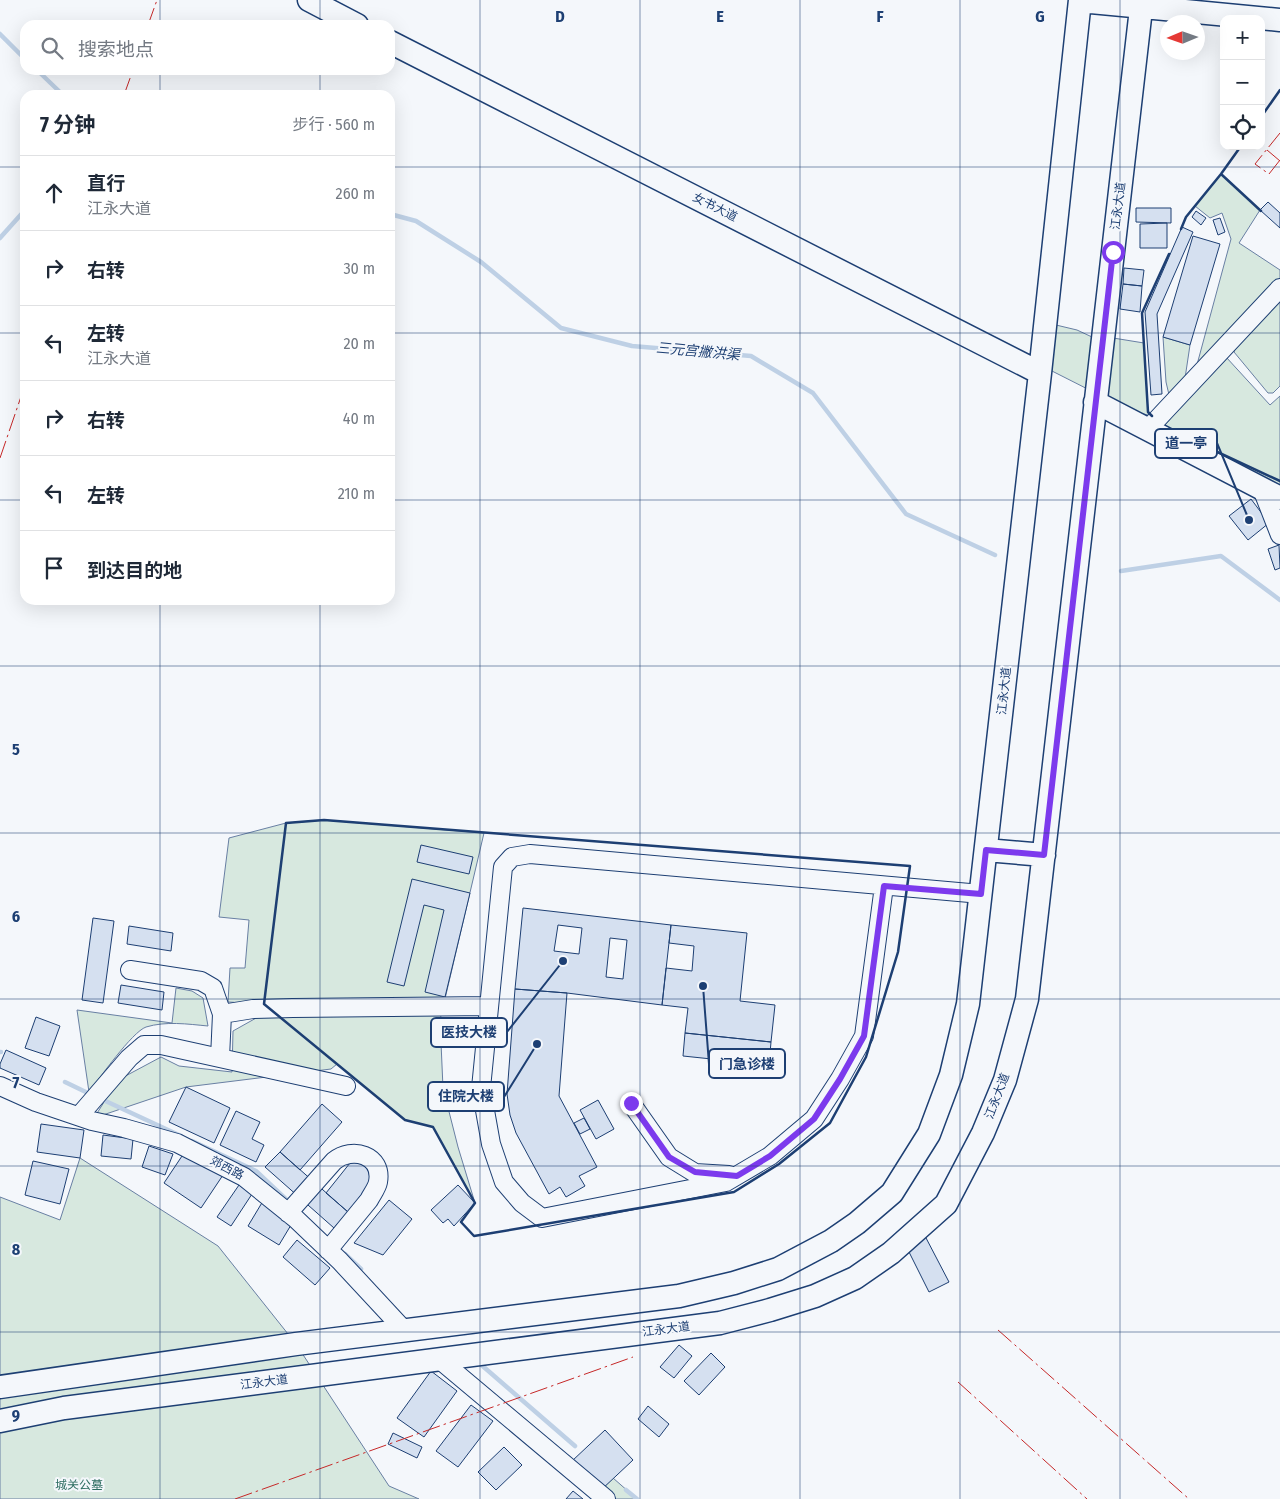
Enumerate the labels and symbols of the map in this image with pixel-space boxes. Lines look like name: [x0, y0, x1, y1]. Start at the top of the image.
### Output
text: D: [555, 7, 565, 26]
text: E: [716, 7, 724, 26]
text: F: [876, 7, 884, 26]
text: G: [1035, 7, 1045, 26]
north arrow: [1160, 15, 1205, 60]
street label: 江永大道: [1108, 181, 1128, 231]
street label: 女书大道: [690, 190, 740, 224]
route start: [1102, 241, 1125, 264]
water label: 三元宫撇洪渠: [655, 339, 743, 364]
callout: 道一亭: [1155, 429, 1217, 458]
text: 道一亭: [1165, 435, 1207, 452]
street label: 江永大道: [995, 666, 1013, 716]
text: 5: [12, 740, 20, 759]
text: 6: [12, 907, 20, 926]
callout: 医技大楼: [431, 1018, 507, 1047]
text: 医技大楼: [441, 1024, 497, 1041]
callout: 门急诊楼: [709, 1049, 785, 1078]
text: 门急诊楼: [719, 1056, 775, 1073]
street label: 江永大道: [982, 1071, 1012, 1121]
text: 7: [13, 1073, 20, 1092]
callout: 住院大楼: [428, 1082, 504, 1111]
text: 住院大楼: [438, 1088, 494, 1105]
route end: [620, 1092, 643, 1115]
street label: 郊西路: [208, 1153, 246, 1183]
text: 8: [12, 1240, 21, 1259]
street label: 江永大道: [641, 1319, 691, 1339]
street label: 江永大道: [239, 1372, 289, 1392]
text: 9: [12, 1406, 20, 1425]
park label: 城关公墓: [55, 1478, 103, 1492]

